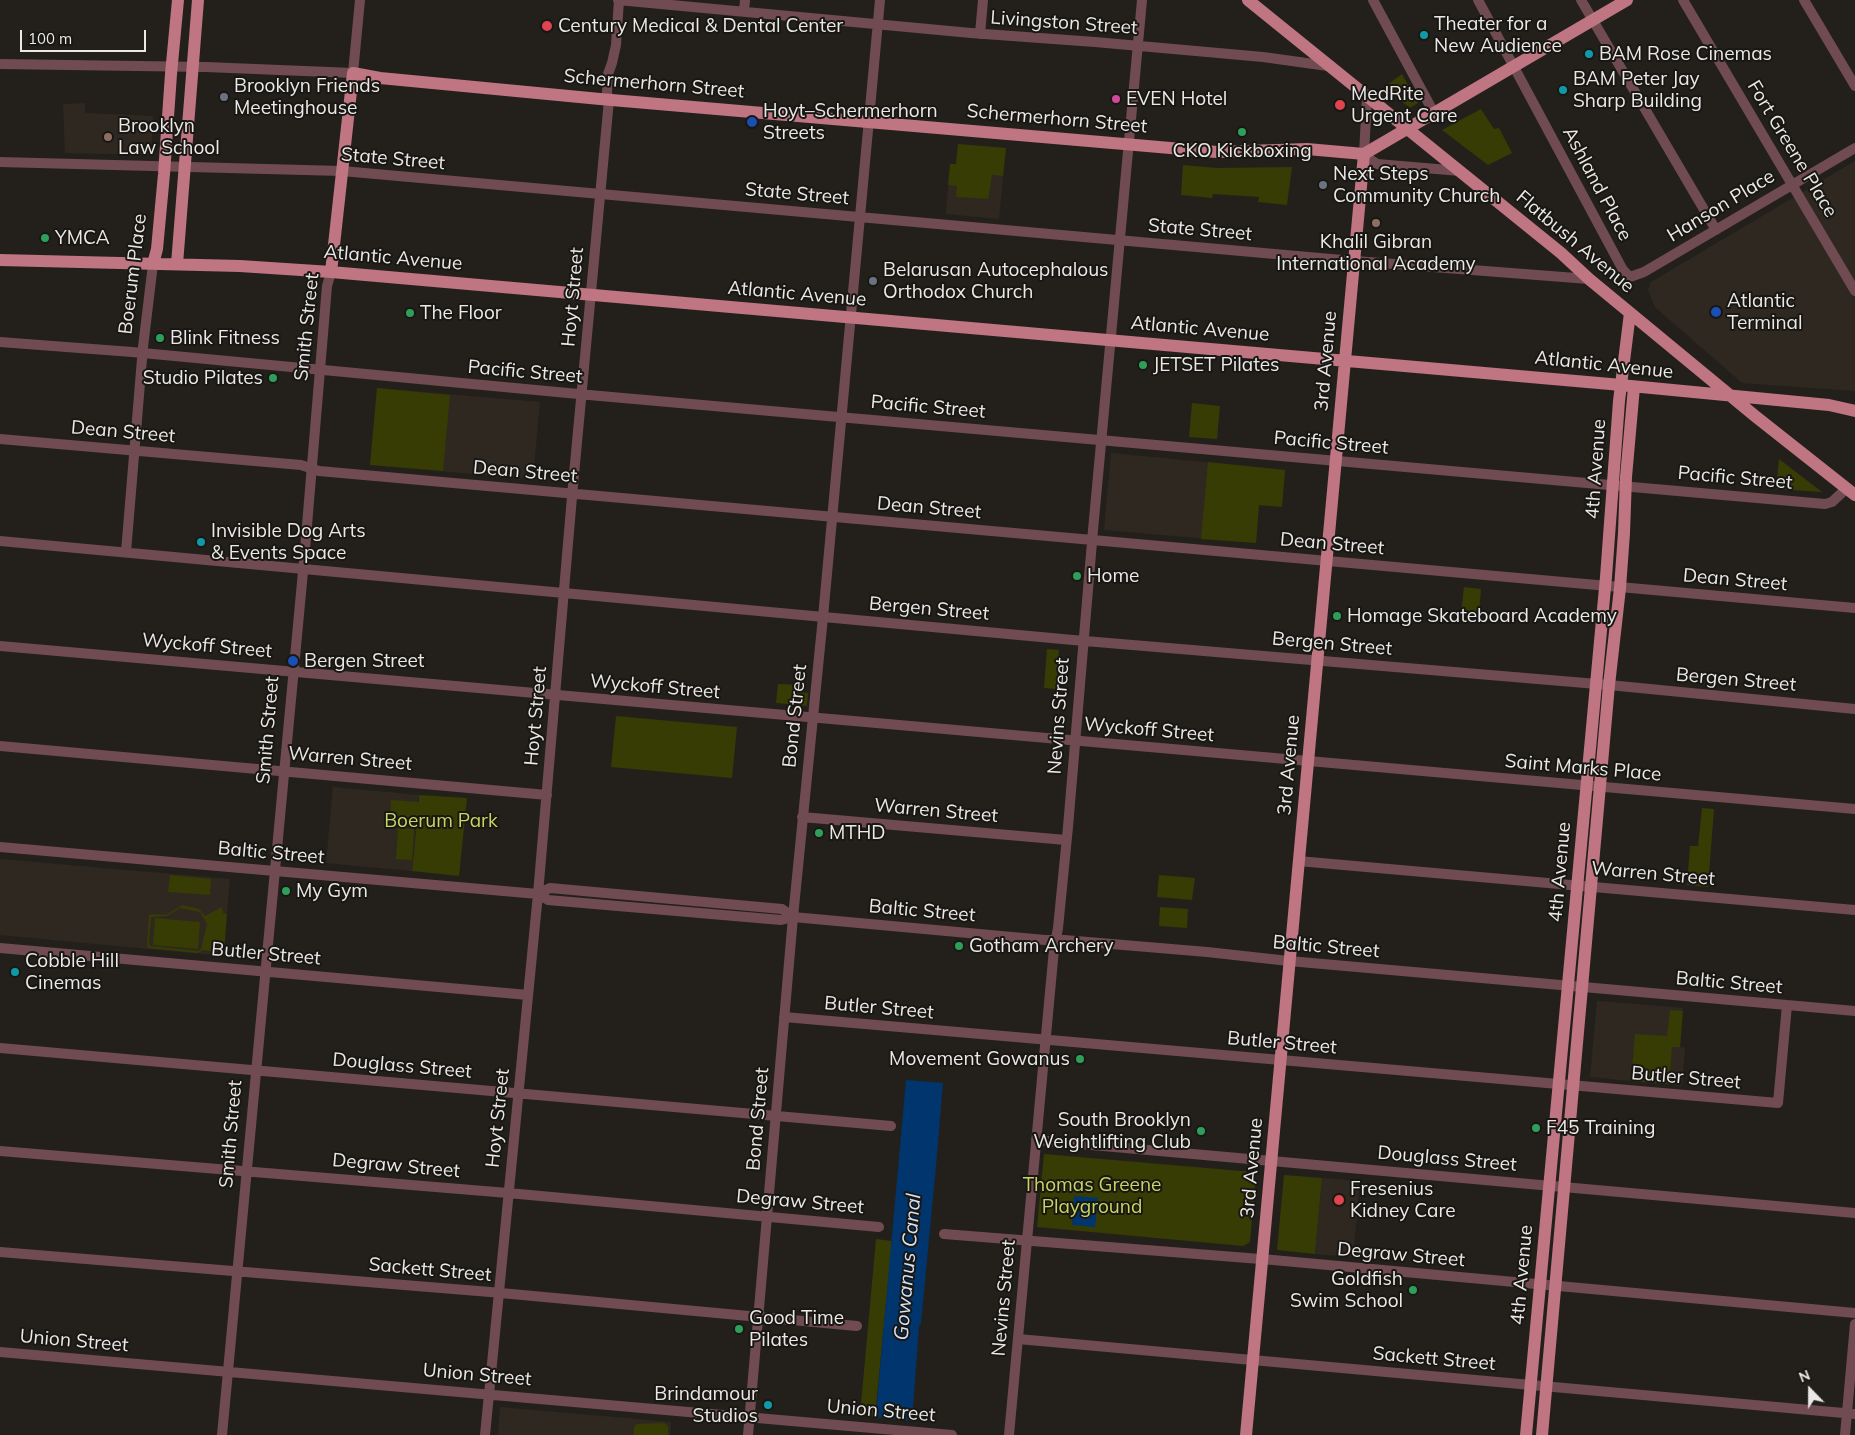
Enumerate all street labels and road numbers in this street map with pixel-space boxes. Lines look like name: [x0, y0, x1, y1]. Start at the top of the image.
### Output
street label: Livingston Street: [990, 6, 1138, 40]
street label: Schermerhorn Street: [563, 65, 745, 103]
street label: Fort Greene Place: [1742, 76, 1842, 222]
street label: Schermerhorn Street: [966, 100, 1148, 138]
street label: Ashland Place: [1557, 123, 1637, 245]
street label: State Street: [340, 143, 446, 175]
street label: Hanson Place: [1663, 165, 1779, 247]
street label: State Street: [744, 178, 850, 210]
street label: Flatbush Avenue: [1511, 186, 1639, 298]
street label: Boerum Place: [114, 212, 152, 336]
street label: State Street: [1147, 214, 1253, 246]
street label: Atlantic Avenue: [323, 241, 463, 275]
street label: Hoyt Street: [557, 246, 589, 348]
street label: Smith Street: [290, 272, 324, 382]
street label: Atlantic Avenue: [727, 277, 867, 311]
street label: 3rd Avenue: [1310, 310, 1342, 412]
street label: Atlantic Avenue: [1130, 312, 1270, 346]
street label: Atlantic Avenue: [1534, 346, 1674, 384]
street label: Pacific Street: [467, 356, 583, 388]
street label: Pacific Street: [870, 391, 986, 423]
street label: Dean Street: [70, 416, 176, 448]
street label: 4th Avenue: [1581, 418, 1611, 520]
street label: Pacific Street: [1273, 427, 1389, 459]
street label: Dean Street: [472, 456, 578, 488]
street label: Pacific Street: [1677, 462, 1793, 494]
street label: Dean Street: [876, 492, 982, 524]
street label: Dean Street: [1279, 528, 1385, 560]
street label: Dean Street: [1682, 564, 1788, 596]
street label: Bergen Street: [868, 592, 990, 626]
street label: Bergen Street: [1271, 627, 1393, 661]
street label: Wyckoff Street: [141, 629, 273, 663]
street label: Nevins Street: [1044, 657, 1074, 775]
street label: Bond Street: [778, 663, 812, 769]
street label: Bergen Street: [1675, 663, 1797, 697]
street label: Hoyt Street: [520, 665, 552, 767]
street label: Wyckoff Street: [589, 670, 721, 704]
street label: Smith Street: [252, 675, 284, 785]
street label: Wyckoff Street: [1083, 713, 1215, 747]
street label: 3rd Avenue: [1273, 714, 1305, 816]
street label: Warren Street: [287, 742, 413, 776]
street label: Saint Marks Place: [1504, 750, 1662, 786]
street label: Warren Street: [873, 794, 999, 828]
street label: 4th Avenue: [1544, 821, 1576, 923]
street label: Baltic Street: [217, 837, 325, 869]
street label: Warren Street: [1590, 857, 1716, 891]
street label: Baltic Street: [868, 895, 976, 927]
street label: Baltic Street: [1272, 931, 1380, 963]
street label: Butler Street: [210, 938, 322, 970]
street label: Baltic Street: [1675, 967, 1783, 999]
street label: Butler Street: [823, 992, 935, 1024]
street label: Butler Street: [1226, 1027, 1338, 1059]
street label: Douglass Street: [331, 1049, 473, 1083]
street label: Butler Street: [1630, 1062, 1742, 1094]
street label: Bond Street: [742, 1066, 774, 1172]
street label: Hoyt Street: [481, 1067, 515, 1169]
street label: Smith Street: [215, 1079, 247, 1189]
street label: 3rd Avenue: [1236, 1117, 1268, 1219]
street label: Douglass Street: [1376, 1142, 1518, 1176]
street label: Degraw Street: [331, 1149, 461, 1183]
street label: Degraw Street: [735, 1185, 865, 1219]
street label: 4th Avenue: [1506, 1224, 1538, 1326]
street label: Degraw Street: [1336, 1238, 1466, 1272]
street label: Nevins Street: [988, 1239, 1020, 1357]
street label: Sackett Street: [368, 1253, 492, 1287]
street label: Union Street: [19, 1325, 129, 1357]
street label: Sackett Street: [1372, 1342, 1496, 1376]
street label: Union Street: [422, 1359, 532, 1391]
street label: Union Street: [826, 1395, 936, 1427]

